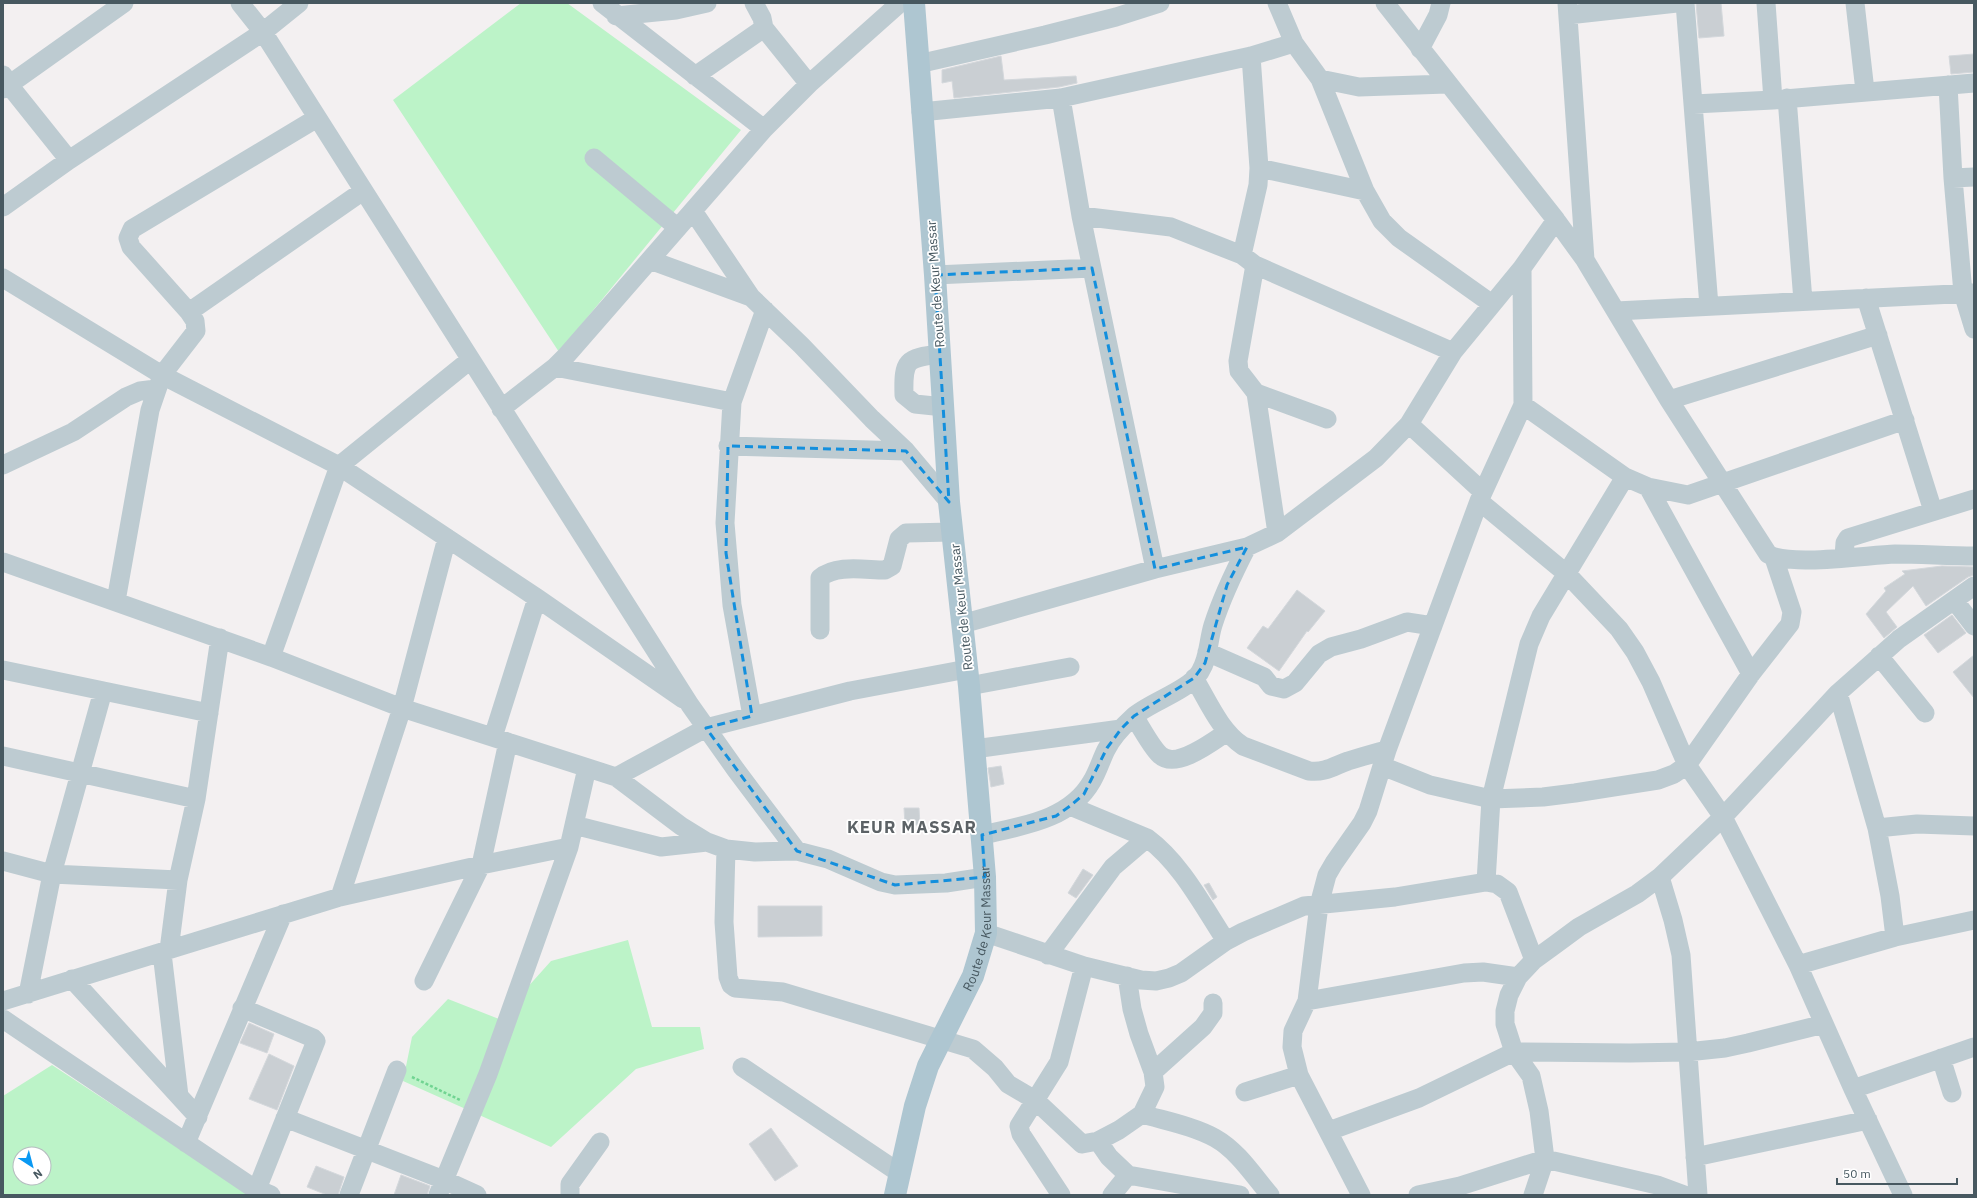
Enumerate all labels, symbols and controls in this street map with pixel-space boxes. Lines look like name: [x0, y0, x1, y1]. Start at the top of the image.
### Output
street label: Route de Keur Massar: [923, 220, 948, 348]
street label: Route de Keur Massar: [946, 543, 977, 671]
district label: KEUR MASSAR: [847, 816, 977, 838]
street label: Route de Keur Massar: [959, 865, 995, 994]
north arrow: [12, 1146, 52, 1186]
scale bar: [1837, 1160, 1957, 1186]
text: N: [31, 1166, 45, 1182]
text: 50 m: [1843, 1166, 1871, 1181]

